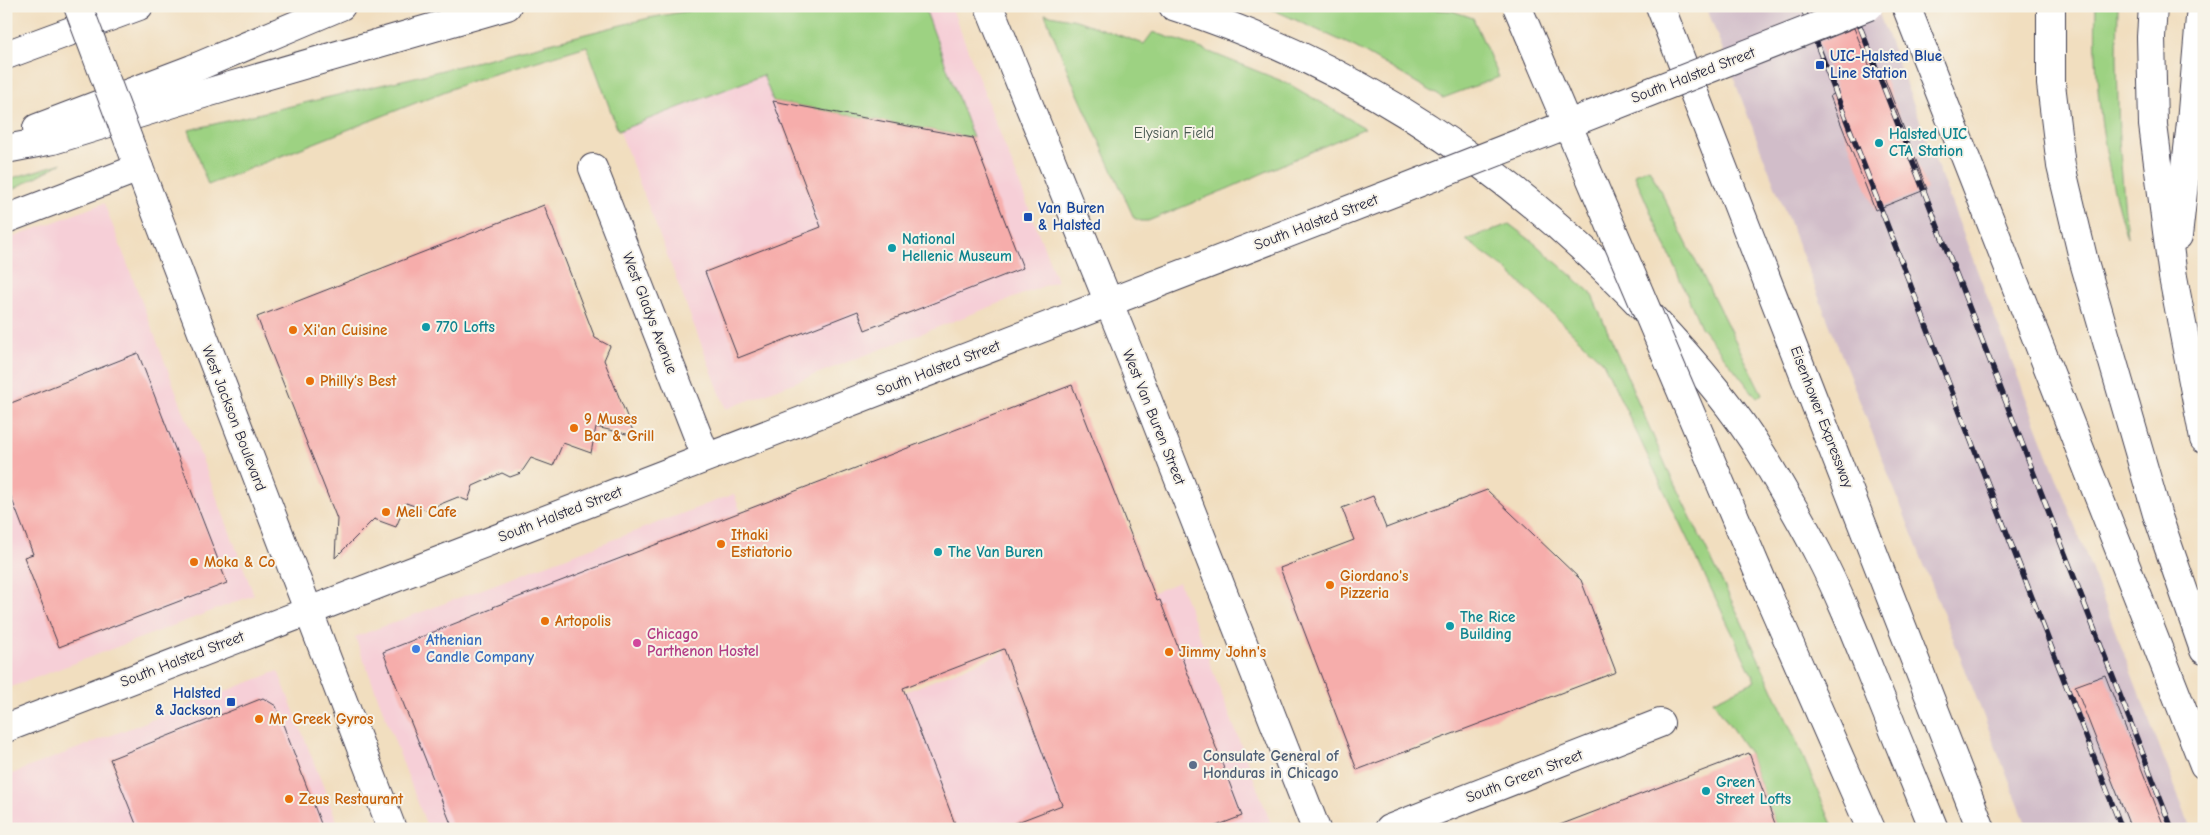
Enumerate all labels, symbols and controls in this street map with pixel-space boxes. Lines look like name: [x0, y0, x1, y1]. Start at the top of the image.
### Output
street label: South Halsted Street: [1629, 43, 1758, 107]
place label: UIC-Halsted Blue Line Station: [1830, 47, 1942, 82]
marker: UIC-Halsted Blue Line Station: [1814, 59, 1826, 71]
park label: Elysian Field: [1134, 124, 1214, 142]
place label: Halsted UIC CTA Station: [1889, 125, 1967, 160]
marker: Halsted UIC CTA Station: [1873, 137, 1885, 149]
street label: South Halsted Street: [1252, 190, 1381, 254]
place label: Van Buren & Halsted: [1038, 199, 1105, 234]
marker: Van Buren & Halsted: [1022, 211, 1034, 223]
place label: National Hellenic Museum: [902, 230, 1012, 265]
marker: National Hellenic Museum: [886, 242, 898, 254]
street label: West Gladys Avenue: [619, 250, 682, 377]
place label: 770 Lofts: [436, 318, 495, 336]
place label: Xi'an Cuisine: [303, 321, 387, 339]
marker: 770 Lofts: [420, 321, 432, 333]
marker: Xi'an Cuisine: [287, 324, 299, 336]
street label: South Halsted Street: [874, 336, 1003, 400]
street label: West Jackson Boulevard: [198, 343, 270, 493]
street label: Eisenhower Expressway: [1787, 344, 1857, 491]
street label: West Van Buren Street: [1119, 347, 1190, 488]
place label: Philly‘s Best: [320, 372, 397, 390]
marker: Philly‘s Best: [304, 375, 316, 387]
place label: 9 Muses Bar & Grill: [584, 410, 654, 445]
marker: 9 Muses Bar & Grill: [568, 422, 580, 434]
street label: South Halsted Street: [496, 482, 625, 546]
place label: Meli Cafe: [396, 503, 457, 521]
marker: Meli Cafe: [380, 506, 392, 518]
place label: Ithaki Estiatorio: [731, 526, 792, 561]
marker: Ithaki Estiatorio: [715, 538, 727, 550]
place label: The Van Buren: [948, 543, 1043, 561]
marker: The Van Buren: [932, 546, 944, 558]
place label: Moka & Co: [204, 553, 276, 571]
marker: Moka & Co: [188, 556, 200, 568]
place label: Giordano's Pizzeria: [1340, 567, 1408, 602]
marker: Giordano's Pizzeria: [1324, 579, 1336, 591]
place label: The Rice Building: [1460, 608, 1515, 643]
place label: Artopolis: [555, 612, 611, 630]
marker: Artopolis: [539, 615, 551, 627]
marker: The Rice Building: [1444, 620, 1456, 632]
place label: Chicago Parthenon Hostel: [647, 625, 759, 660]
street label: South Halsted Street: [118, 627, 247, 691]
place label: Athenian Candle Company: [426, 631, 534, 666]
marker: Chicago Parthenon Hostel: [631, 637, 643, 649]
marker: Athenian Candle Company: [410, 643, 422, 655]
place label: Jimmy John's: [1179, 643, 1266, 661]
marker: Jimmy John's: [1163, 646, 1175, 658]
place label: Halsted & Jackson: [155, 684, 221, 719]
marker: Halsted & Jackson: [225, 696, 237, 708]
place label: Mr Greek Gyros: [269, 710, 373, 728]
marker: Mr Greek Gyros: [253, 713, 265, 725]
street label: South Green Street: [1463, 745, 1586, 807]
place label: Consulate General of Honduras in Chicago: [1203, 747, 1340, 782]
marker: Consulate General of Honduras in Chicago: [1187, 759, 1199, 771]
place label: Green Street Lofts: [1716, 773, 1791, 808]
marker: Green Street Lofts: [1700, 785, 1712, 797]
place label: Zeus Restaurant: [299, 790, 404, 808]
marker: Zeus Restaurant: [283, 793, 295, 805]

